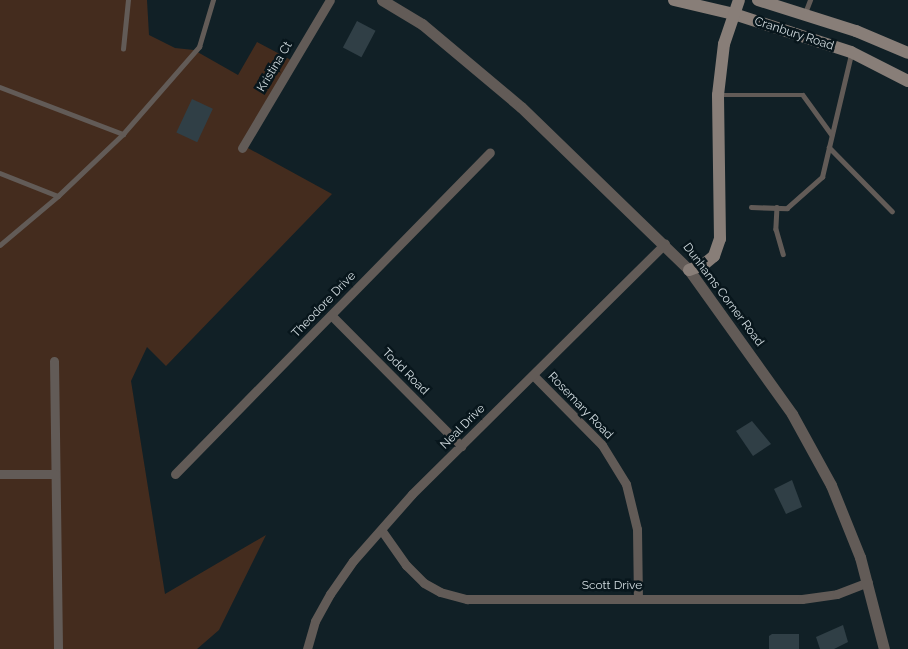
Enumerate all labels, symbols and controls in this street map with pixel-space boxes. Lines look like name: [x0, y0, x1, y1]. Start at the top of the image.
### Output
street label: Cranbury Road: [752, 14, 836, 54]
street label: Kristina Ct: [254, 39, 296, 95]
street label: Dunhams Corner Road: [679, 240, 767, 350]
street label: Theodore Drive: [289, 269, 359, 341]
street label: Todd Road: [379, 346, 431, 398]
street label: Rosemary Road: [544, 369, 616, 443]
street label: Neal Drive: [438, 402, 488, 452]
street label: Scott Drive: [582, 579, 642, 593]

